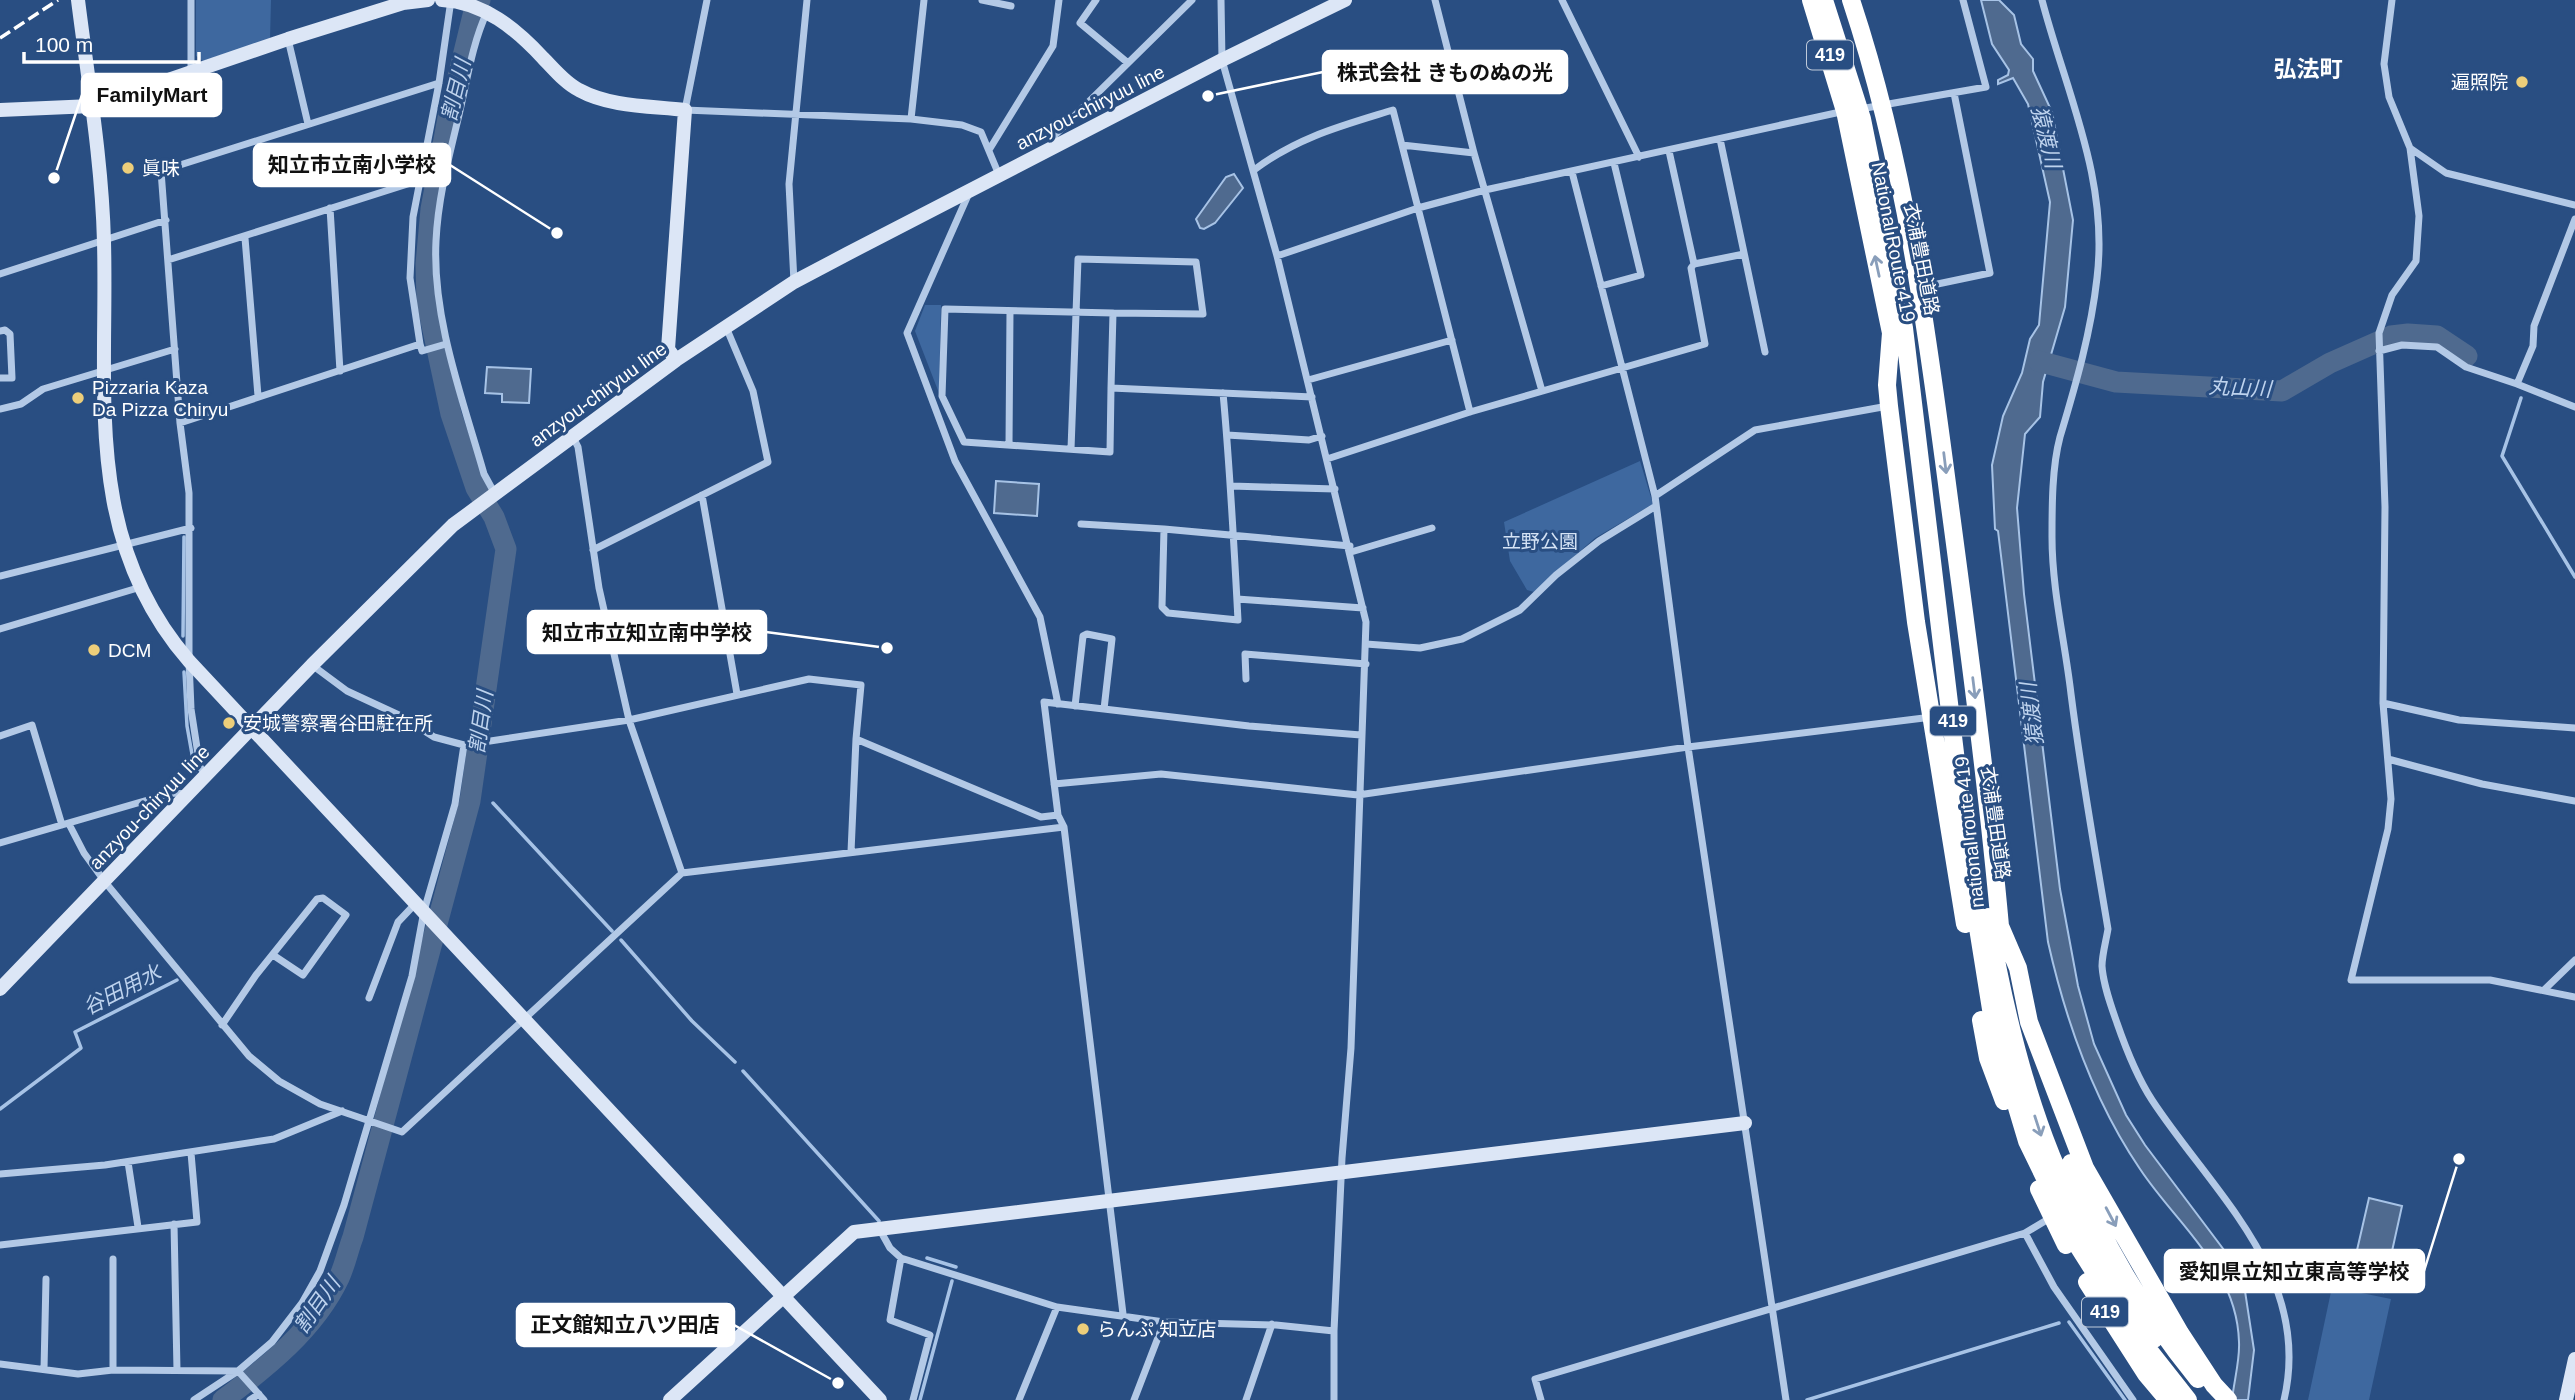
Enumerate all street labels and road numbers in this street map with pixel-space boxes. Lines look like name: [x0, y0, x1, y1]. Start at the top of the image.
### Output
road number: 419: [1807, 40, 1853, 70]
street label: anzyou-chiryuu line: [1013, 61, 1168, 154]
street label: National Route 419: [1868, 160, 1919, 324]
street label: 衣浦豊田道路: [1900, 201, 1943, 317]
street label: anzyou-chiryuu line: [526, 338, 671, 451]
road number: 419: [1930, 706, 1976, 736]
street label: anzyou-chiryuu line: [85, 741, 214, 874]
street label: national route 419: [1951, 755, 1988, 909]
street label: 衣浦豊田道路: [1977, 765, 2014, 881]
road number: 419: [2082, 1297, 2128, 1326]

